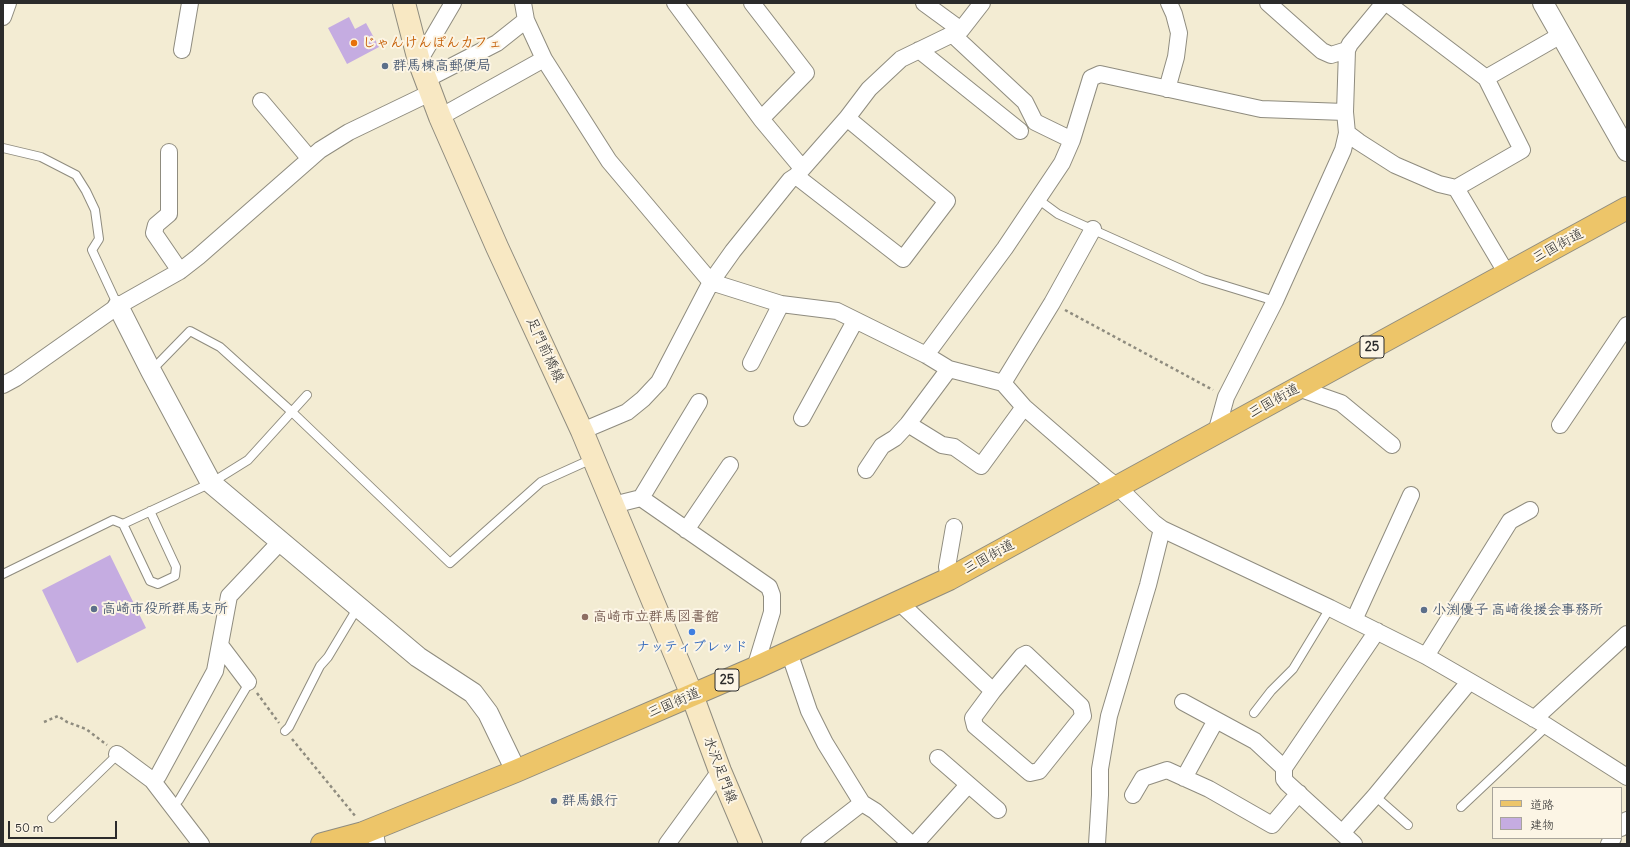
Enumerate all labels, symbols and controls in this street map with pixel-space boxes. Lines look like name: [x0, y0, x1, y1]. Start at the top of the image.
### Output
place label: じゃんけんぽんカフェ: [362, 35, 502, 51]
marker: じゃんけんぽんカフェ: [349, 38, 359, 48]
place label: 群馬棟高郵便局: [393, 58, 491, 74]
marker: 群馬棟高郵便局: [380, 61, 390, 71]
street label: 三国街道: [1529, 225, 1587, 267]
street label: 足門前橋線: [523, 315, 567, 385]
road number: 25: [1360, 336, 1384, 358]
street label: 三国街道: [1245, 380, 1303, 422]
street label: 三国街道: [960, 536, 1018, 578]
place label: 高崎市役所群馬支所: [102, 601, 228, 617]
place label: 小渕優子 高崎後援会事務所: [1432, 602, 1603, 618]
marker: 高崎市役所群馬支所: [89, 604, 99, 614]
marker: 小渕優子 高崎後援会事務所: [1419, 605, 1429, 615]
place label: 高崎市立群馬図書館: [593, 609, 719, 625]
marker: 高崎市立群馬図書館: [580, 612, 590, 622]
marker: ナッティブレッド: [687, 627, 697, 637]
place label: ナッティブレッド: [636, 639, 748, 655]
road number: 25: [715, 669, 739, 691]
street label: 三国街道: [645, 684, 703, 722]
street label: 水沢足門線: [700, 734, 740, 806]
legend: [1492, 787, 1622, 839]
place label: 群馬銀行: [562, 793, 618, 809]
marker: 群馬銀行: [549, 796, 559, 806]
text: 道路: [1530, 797, 1554, 812]
scale bar: [10, 813, 119, 839]
text: 建物: [1530, 817, 1554, 832]
text: 50 m: [15, 820, 43, 835]

